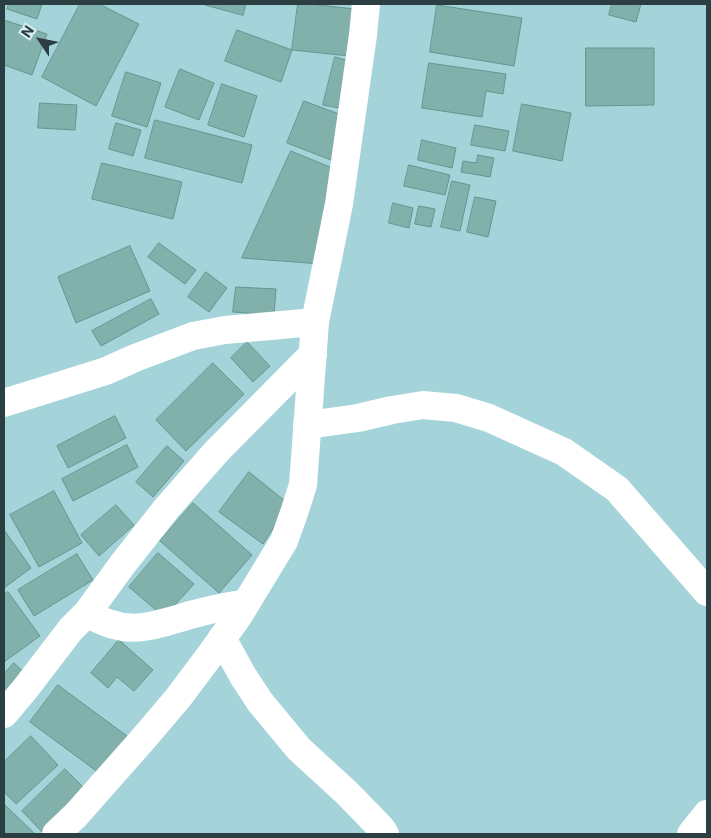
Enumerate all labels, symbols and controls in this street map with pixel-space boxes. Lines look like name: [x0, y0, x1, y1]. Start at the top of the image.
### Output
north arrow: [15, 15, 65, 65]
text: N: [17, 22, 37, 41]

